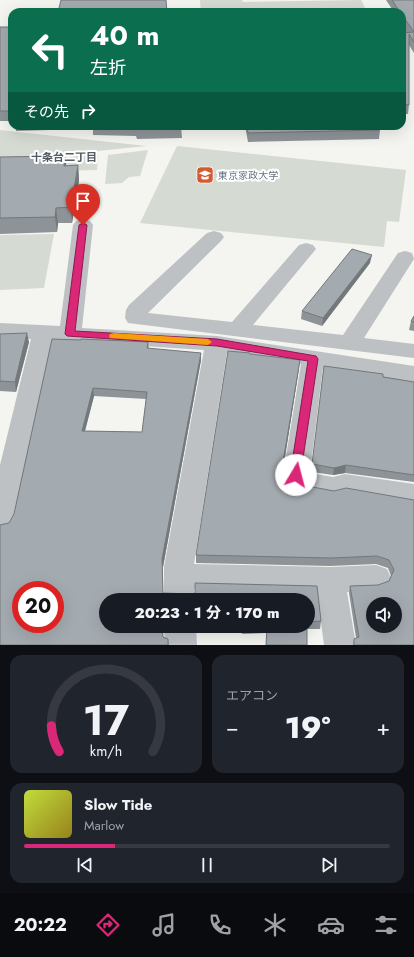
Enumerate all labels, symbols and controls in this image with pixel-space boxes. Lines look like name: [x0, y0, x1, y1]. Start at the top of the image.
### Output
text: 40 m: [90, 15, 159, 56]
icon: left: [24, 24, 76, 76]
text: 左折: [90, 55, 126, 81]
icon: right: [77, 100, 99, 122]
text: その先: [24, 101, 69, 123]
district label: 十条台二丁目: [31, 149, 97, 165]
school or university icon: 東京家政大学: [195, 165, 215, 185]
place label: 東京家政大学: [218, 168, 278, 183]
pin: [66, 184, 100, 225]
icon: arrive: [72, 190, 94, 212]
position arrow: [275, 454, 317, 496]
speed limit sign: 20: [12, 581, 64, 633]
map controls: [366, 597, 402, 633]
button: sound: [366, 597, 402, 633]
text: 20:23 · 1 分 · 170 m: [134, 602, 280, 624]
text: エアコン: [226, 686, 278, 705]
text: 17: [83, 690, 129, 751]
text: 19°: [285, 706, 331, 749]
text: −: [226, 711, 239, 743]
text: +: [376, 711, 390, 743]
text: km/h: [90, 741, 122, 761]
text: Slow Tide: [84, 794, 152, 816]
text: Marlow: [84, 816, 124, 835]
icon: previous: [74, 854, 96, 876]
icon: pause: [196, 854, 218, 876]
icon: next: [318, 854, 340, 876]
icon: directions: [94, 911, 122, 939]
icon: music: [150, 911, 178, 939]
icon: phone: [206, 911, 234, 939]
icon: climate: [261, 911, 289, 939]
icon: car: [317, 911, 345, 939]
icon: filters: [372, 911, 400, 939]
text: 20:22: [14, 912, 67, 938]

